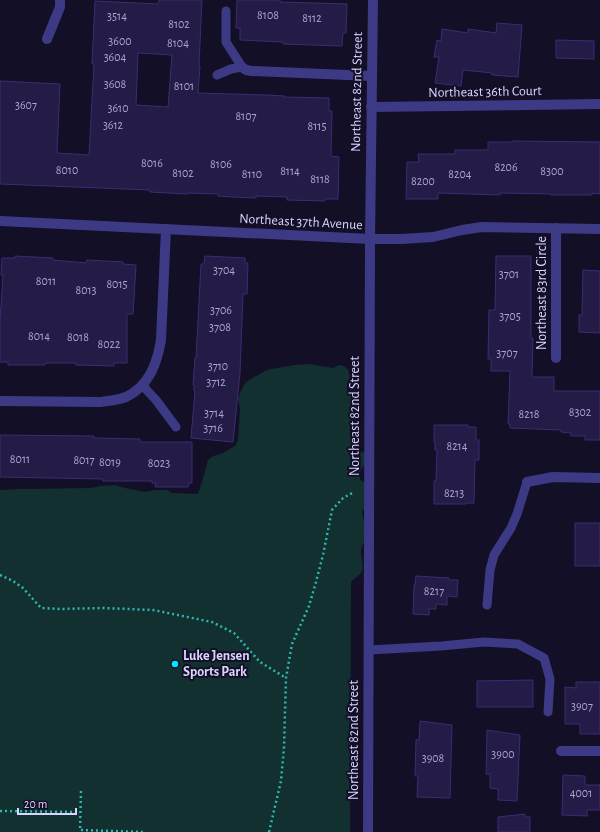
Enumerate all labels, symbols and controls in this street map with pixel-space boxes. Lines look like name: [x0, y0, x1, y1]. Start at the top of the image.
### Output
house number: 8108: [257, 9, 279, 21]
house number: 3514: [107, 10, 127, 22]
house number: 8112: [302, 12, 322, 24]
house number: 8102: [168, 18, 190, 30]
street label: Northeast 82nd Street: [349, 31, 365, 152]
house number: 3600: [108, 35, 132, 47]
house number: 8104: [167, 37, 189, 49]
house number: 3604: [104, 51, 127, 63]
house number: 3608: [104, 78, 127, 90]
house number: 8101: [174, 80, 194, 92]
street label: Northeast 36th Court: [428, 84, 542, 100]
house number: 3607: [15, 99, 37, 111]
house number: 3610: [107, 102, 129, 114]
house number: 8107: [235, 110, 257, 122]
house number: 3612: [103, 119, 124, 131]
house number: 8115: [308, 120, 326, 132]
house number: 8016: [141, 157, 163, 169]
house number: 8106: [210, 158, 232, 170]
house number: 8206: [494, 161, 518, 173]
house number: 8010: [56, 164, 78, 176]
house number: 8114: [280, 165, 300, 177]
house number: 8300: [540, 165, 564, 177]
house number: 8102: [172, 167, 194, 179]
house number: 8110: [242, 168, 262, 180]
house number: 8204: [448, 168, 472, 180]
house number: 8118: [310, 173, 330, 185]
house number: 8200: [411, 175, 435, 187]
street label: Northeast 37th Avenue: [239, 212, 363, 232]
street label: Northeast 83rd Circle: [535, 236, 549, 350]
house number: 3704: [213, 264, 235, 276]
house number: 3701: [499, 268, 519, 280]
house number: 8011: [36, 275, 56, 287]
house number: 8015: [106, 278, 128, 290]
house number: 8013: [75, 284, 97, 296]
house number: 3706: [210, 304, 232, 316]
house number: 3705: [499, 310, 521, 322]
house number: 3708: [209, 321, 231, 333]
house number: 8014: [28, 330, 50, 342]
house number: 8018: [67, 331, 89, 343]
house number: 8022: [98, 338, 121, 350]
house number: 3707: [496, 347, 518, 359]
street label: Northeast 82nd Street: [348, 356, 362, 476]
house number: 3710: [208, 360, 228, 372]
house number: 3712: [206, 376, 226, 388]
house number: 8302: [569, 406, 592, 418]
house number: 3714: [204, 407, 224, 419]
house number: 8218: [519, 408, 540, 420]
house number: 3716: [203, 422, 223, 434]
house number: 8214: [446, 440, 468, 452]
house number: 8011: [10, 453, 30, 465]
house number: 8017: [73, 454, 95, 466]
house number: 8019: [99, 456, 121, 468]
house number: 8023: [148, 457, 170, 469]
house number: 8213: [444, 487, 464, 499]
house number: 8217: [424, 585, 444, 597]
place label: Luke Jensen Sports Park: [183, 649, 250, 679]
marker: Luke Jensen Sports Park: [170, 659, 180, 669]
street label: Northeast 82nd Street: [347, 680, 361, 800]
house number: 3907: [571, 700, 593, 712]
house number: 3900: [491, 748, 515, 760]
house number: 3908: [422, 752, 445, 764]
house number: 4001: [570, 787, 592, 799]
scale bar: [18, 790, 76, 816]
text: 20 m: [24, 798, 47, 810]

